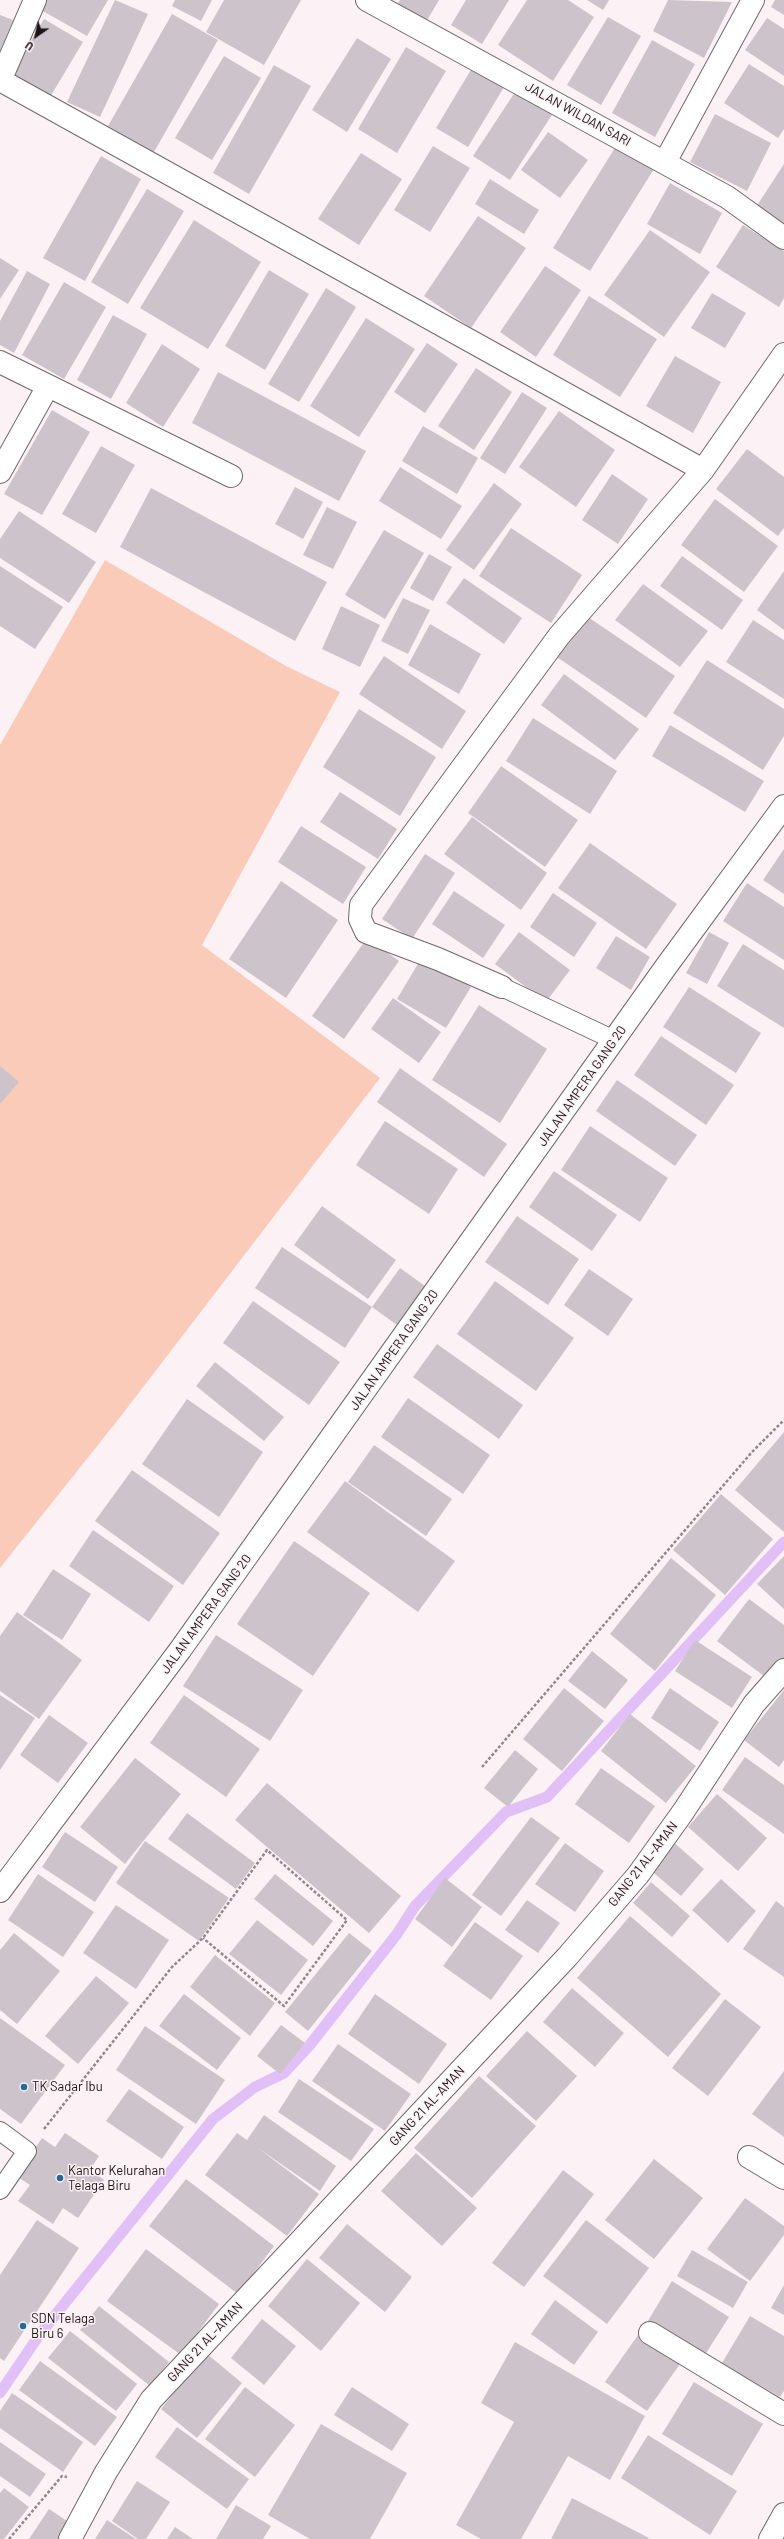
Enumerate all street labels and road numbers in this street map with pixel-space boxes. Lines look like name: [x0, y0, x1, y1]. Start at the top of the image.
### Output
street label: JALAN WILDAN SARI: [522, 78, 634, 150]
street label: JALAN AMPERA GANG 20: [534, 1023, 630, 1149]
street label: JALAN AMPERA GANG 20: [346, 1287, 442, 1413]
street label: JALAN AMPERA GANG 20: [157, 1551, 255, 1677]
street label: GANG 21 AL-AMAN: [605, 1818, 681, 1910]
street label: GANG 21 AL-AMAN: [386, 2063, 468, 2149]
street label: GANG 21 AL-AMAN: [164, 2299, 246, 2385]

